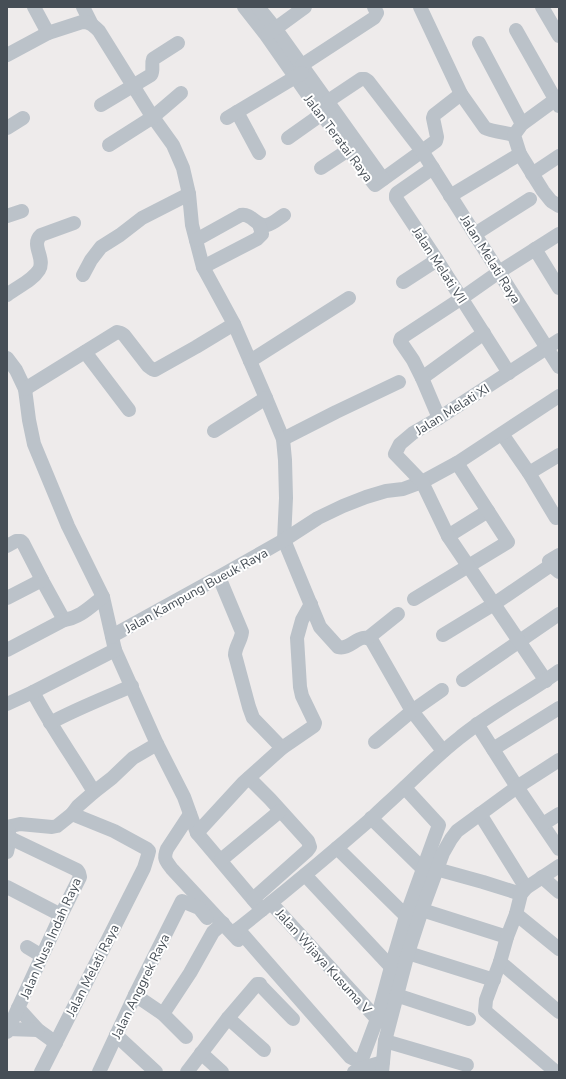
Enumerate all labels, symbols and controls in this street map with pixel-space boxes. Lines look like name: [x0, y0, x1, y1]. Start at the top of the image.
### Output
street label: Jalan Teratai Raya: [299, 91, 377, 186]
street label: Jalan Melati Raya: [455, 211, 525, 307]
street label: Jalan Melati VII: [407, 223, 471, 307]
street label: Jalan Melati XI: [411, 380, 493, 440]
street label: Jalan Kampung Bueuk Raya: [121, 544, 271, 638]
street label: Jalan Nusa Indah Raya: [16, 875, 86, 1003]
street label: Jalan Wijaya Kusuma V: [270, 904, 375, 1018]
street label: Jalan Melati Raya: [61, 921, 124, 1021]
street label: Jalan Anggrek Raya: [107, 931, 174, 1043]

